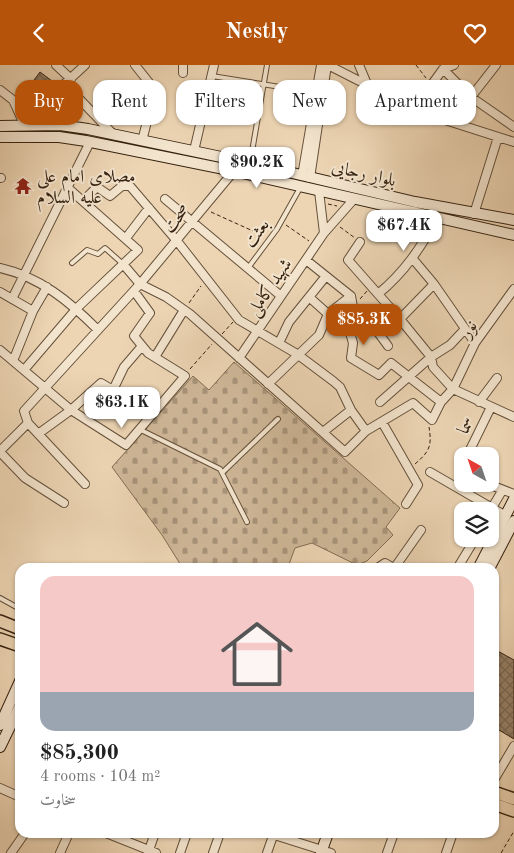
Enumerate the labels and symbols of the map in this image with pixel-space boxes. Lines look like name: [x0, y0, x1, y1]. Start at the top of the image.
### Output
pin: $90.2K: [216, 147, 298, 189]
street label: بلوار رجایی: [329, 158, 398, 192]
place label: مصلای امام علی علیه السلام: [37, 168, 135, 213]
temple icon: مصلای امام علی علیه السلام: [13, 176, 33, 196]
street label: صحت: [160, 201, 194, 236]
pin: $67.4K: [363, 209, 445, 252]
street label: بعثت: [241, 216, 274, 252]
street label: شهید کاملی: [243, 255, 298, 321]
pin: $85.3K: [323, 303, 405, 346]
street label: نور: [456, 318, 482, 344]
pin: $63.1K: [81, 387, 163, 429]
street label: سما: [454, 414, 478, 437]
north arrow: [454, 447, 499, 493]

